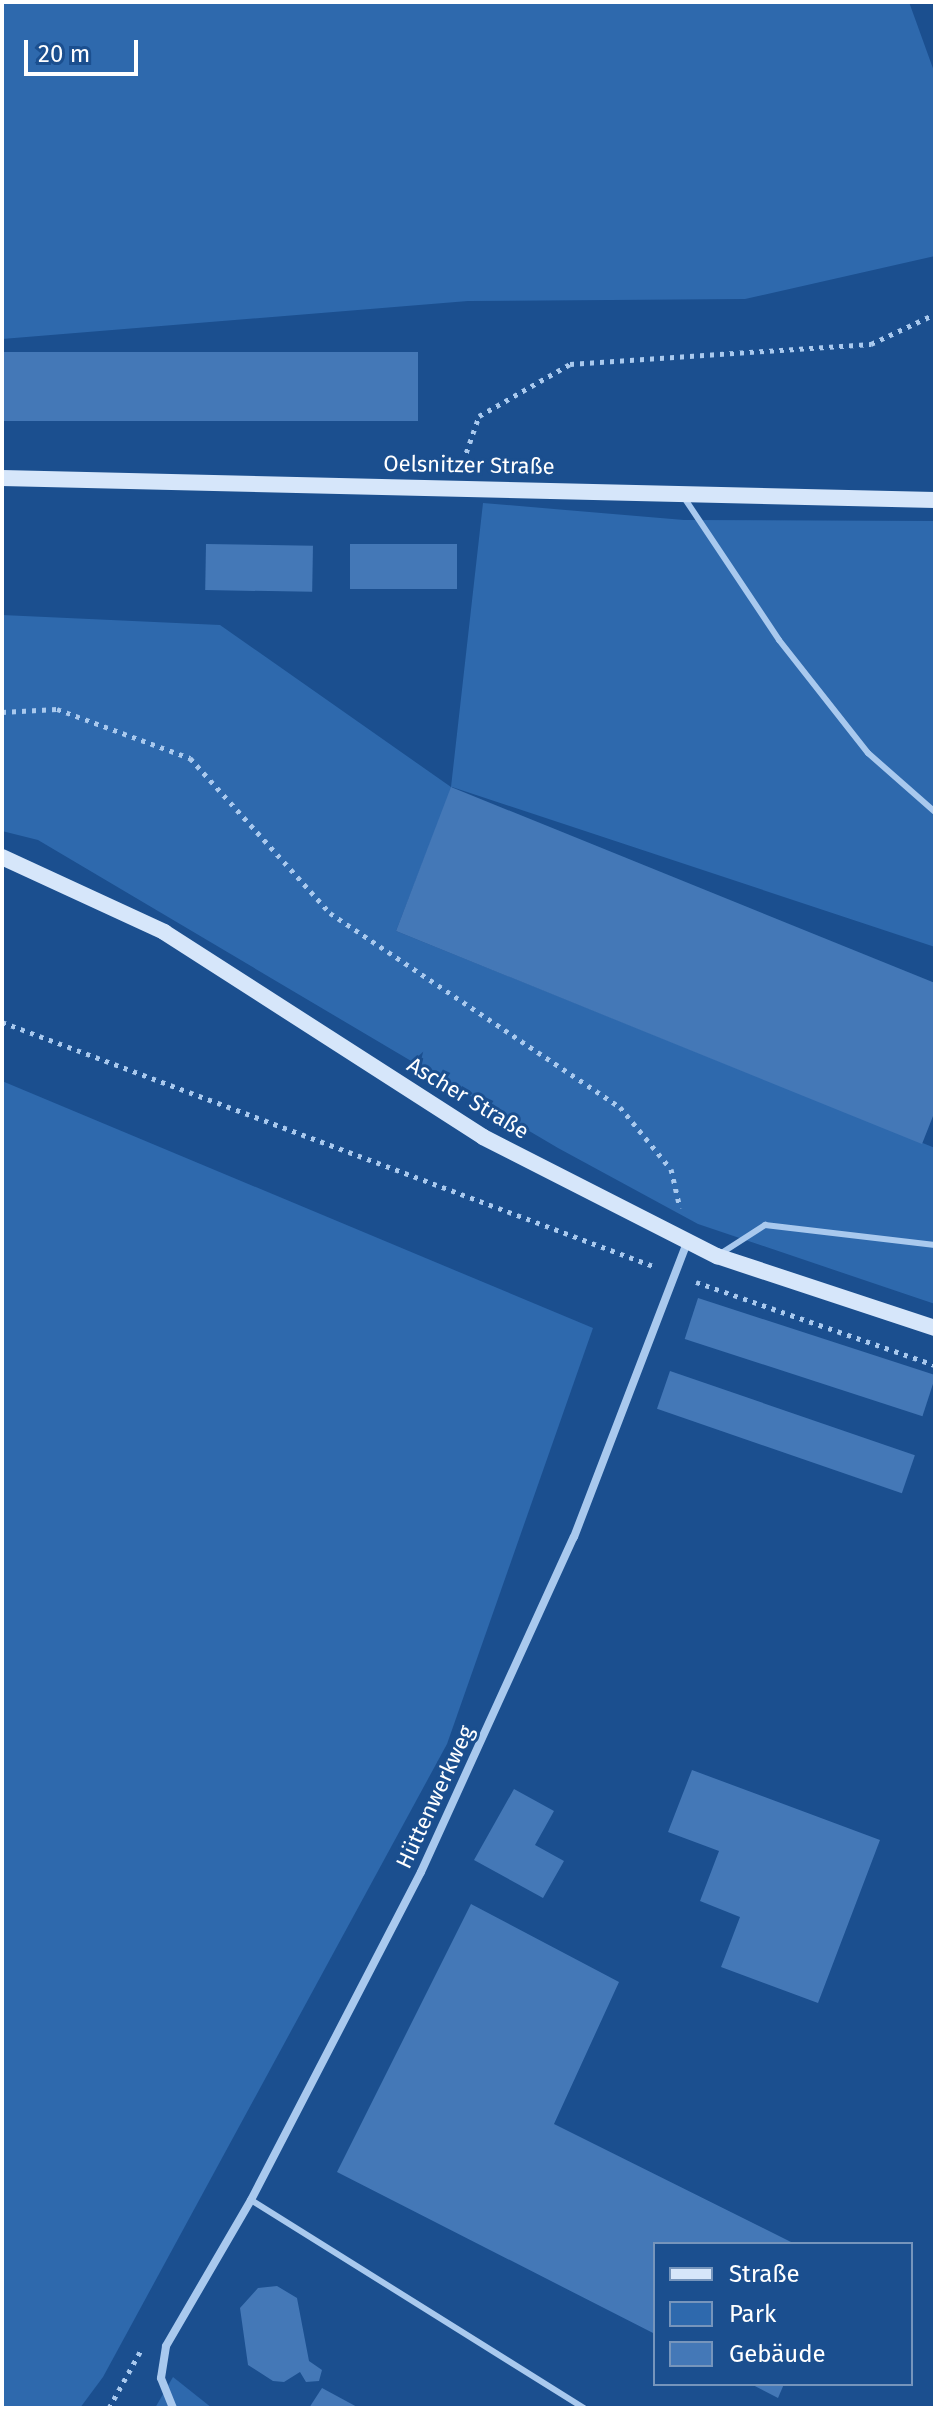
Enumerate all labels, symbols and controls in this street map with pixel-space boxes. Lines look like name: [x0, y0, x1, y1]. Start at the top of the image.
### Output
scale bar: [28, 24, 142, 74]
text: 20 m: [38, 40, 90, 68]
street label: Oelsnitzer Straße: [383, 450, 555, 480]
street label: Ascher Straße: [402, 1051, 534, 1145]
street label: Hüttenwerkweg: [390, 1721, 480, 1873]
legend: [653, 2242, 913, 2386]
text: Straße: [729, 2260, 800, 2288]
text: Park: [729, 2300, 776, 2328]
text: Gebäude: [729, 2340, 826, 2368]

